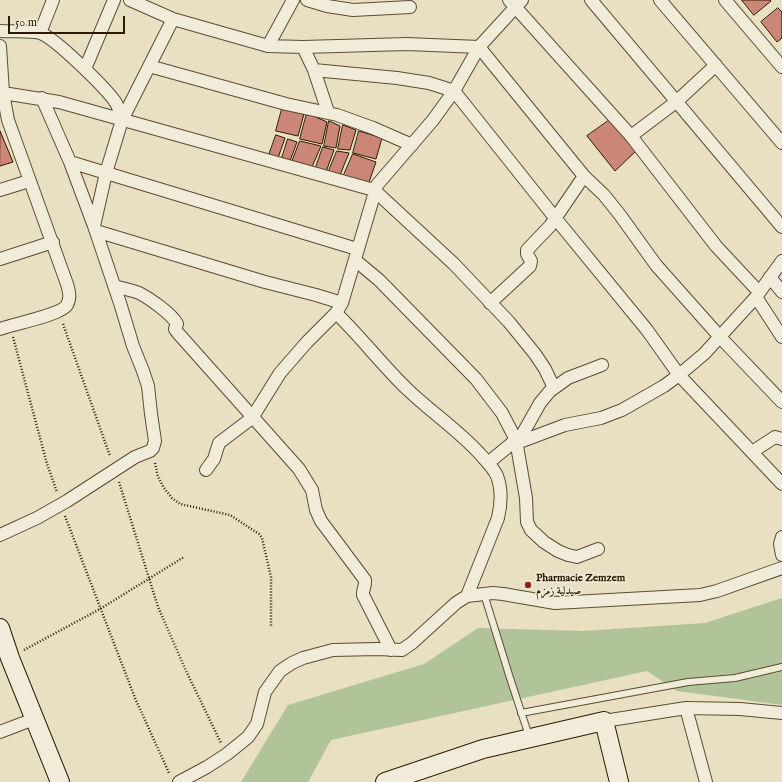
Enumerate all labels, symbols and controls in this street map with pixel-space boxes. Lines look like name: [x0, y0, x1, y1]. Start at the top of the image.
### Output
scale bar: [10, 8, 127, 34]
text: 50 m: [15, 15, 37, 30]
place label: Pharmacie Zemzem صيدلية زمزم: [536, 572, 625, 598]
marker: Pharmacie Zemzem صيدلية زمزم: [523, 580, 533, 590]

